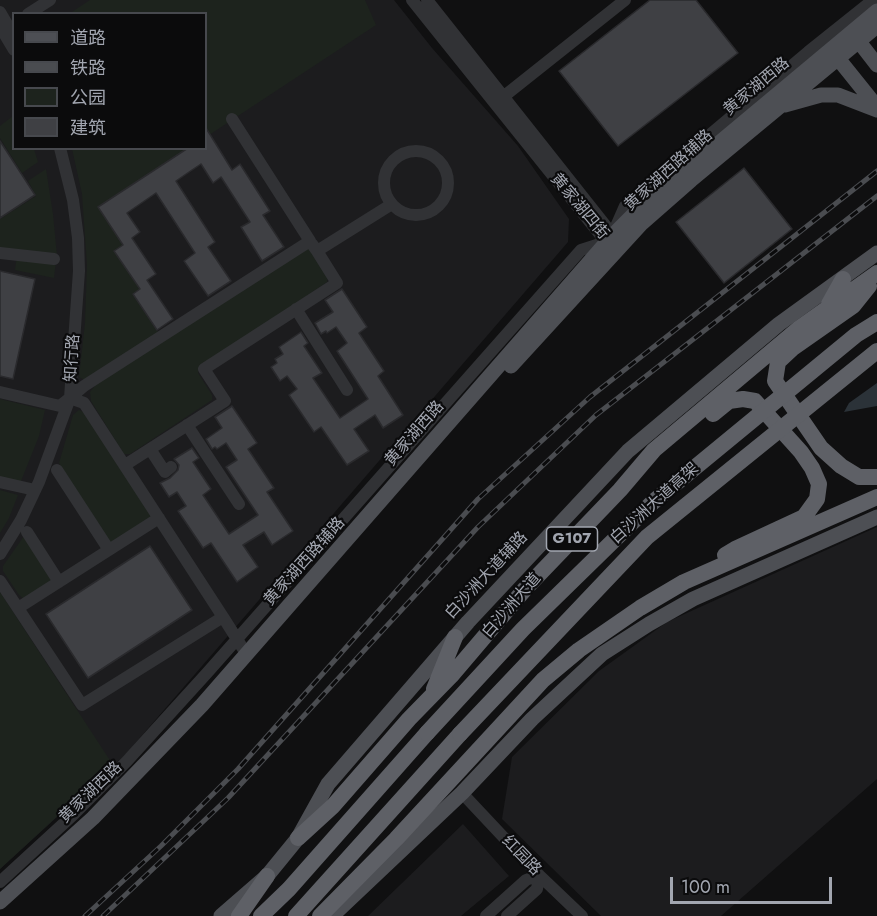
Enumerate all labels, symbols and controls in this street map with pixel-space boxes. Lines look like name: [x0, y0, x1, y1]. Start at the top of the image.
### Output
legend: [12, 12, 207, 150]
text: 道路: [70, 25, 106, 51]
street label: 黄家湖西路: [720, 54, 794, 120]
text: 铁路: [70, 55, 106, 81]
text: 公园: [70, 85, 106, 111]
text: 建筑: [70, 115, 106, 141]
street label: 黄家湖西路辅路: [621, 126, 717, 216]
street label: 黄家湖四街: [546, 170, 612, 244]
street label: 知行路: [62, 333, 84, 383]
street label: 黄家湖西路: [382, 398, 448, 470]
street label: 白沙洲大道高架: [607, 459, 703, 549]
street label: 黄家湖西路辅路: [260, 514, 350, 610]
road number: G107: [546, 527, 598, 551]
street label: 白沙洲大道辅路: [442, 528, 532, 624]
street label: 白沙洲大道: [479, 570, 545, 642]
street label: 黄家湖西路: [56, 758, 126, 828]
street label: 红园路: [497, 832, 545, 880]
scale bar: [673, 865, 835, 903]
text: 100 m: [681, 874, 730, 900]

